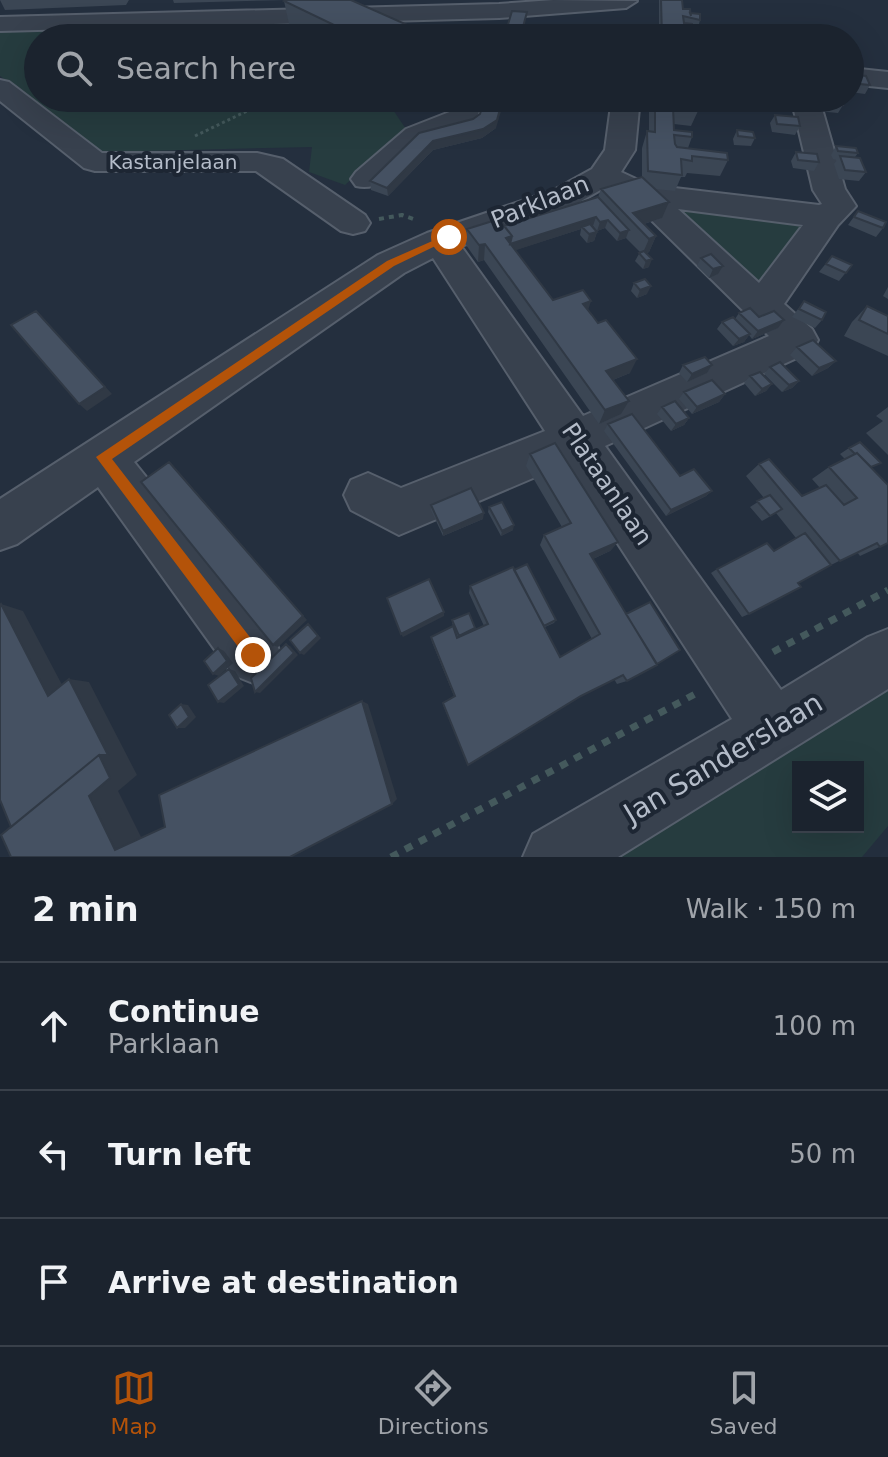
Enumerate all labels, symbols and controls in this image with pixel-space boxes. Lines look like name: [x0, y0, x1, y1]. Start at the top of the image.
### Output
search box: [24, 24, 864, 112]
icon: search: [52, 46, 96, 90]
text: Search here: [116, 51, 296, 86]
street label: Kastanjelaan: [109, 150, 237, 174]
street label: Parklaan: [487, 170, 593, 234]
route start: [431, 219, 467, 255]
street label: Plataanlaan: [556, 418, 658, 550]
route end: [235, 637, 271, 673]
street label: Jan Sanderslaan: [616, 686, 828, 831]
map controls: [792, 761, 864, 833]
button: layers: [792, 761, 864, 833]
text: 2 min: [32, 889, 139, 929]
text: Walk · 150 m: [686, 894, 856, 924]
text: Continue: [108, 994, 260, 1029]
icon: ahead: [32, 1004, 76, 1048]
text: 100 m: [773, 1011, 856, 1041]
text: Parklaan: [108, 1029, 220, 1059]
icon: left: [32, 1132, 76, 1176]
text: Turn left: [108, 1137, 251, 1172]
text: 50 m: [789, 1139, 856, 1169]
icon: arrive: [32, 1260, 76, 1304]
text: Arrive at destination: [108, 1265, 459, 1300]
tab: Map: [110, 1366, 157, 1439]
tab: Directions: [378, 1366, 489, 1439]
tab: Saved: [710, 1366, 778, 1439]

